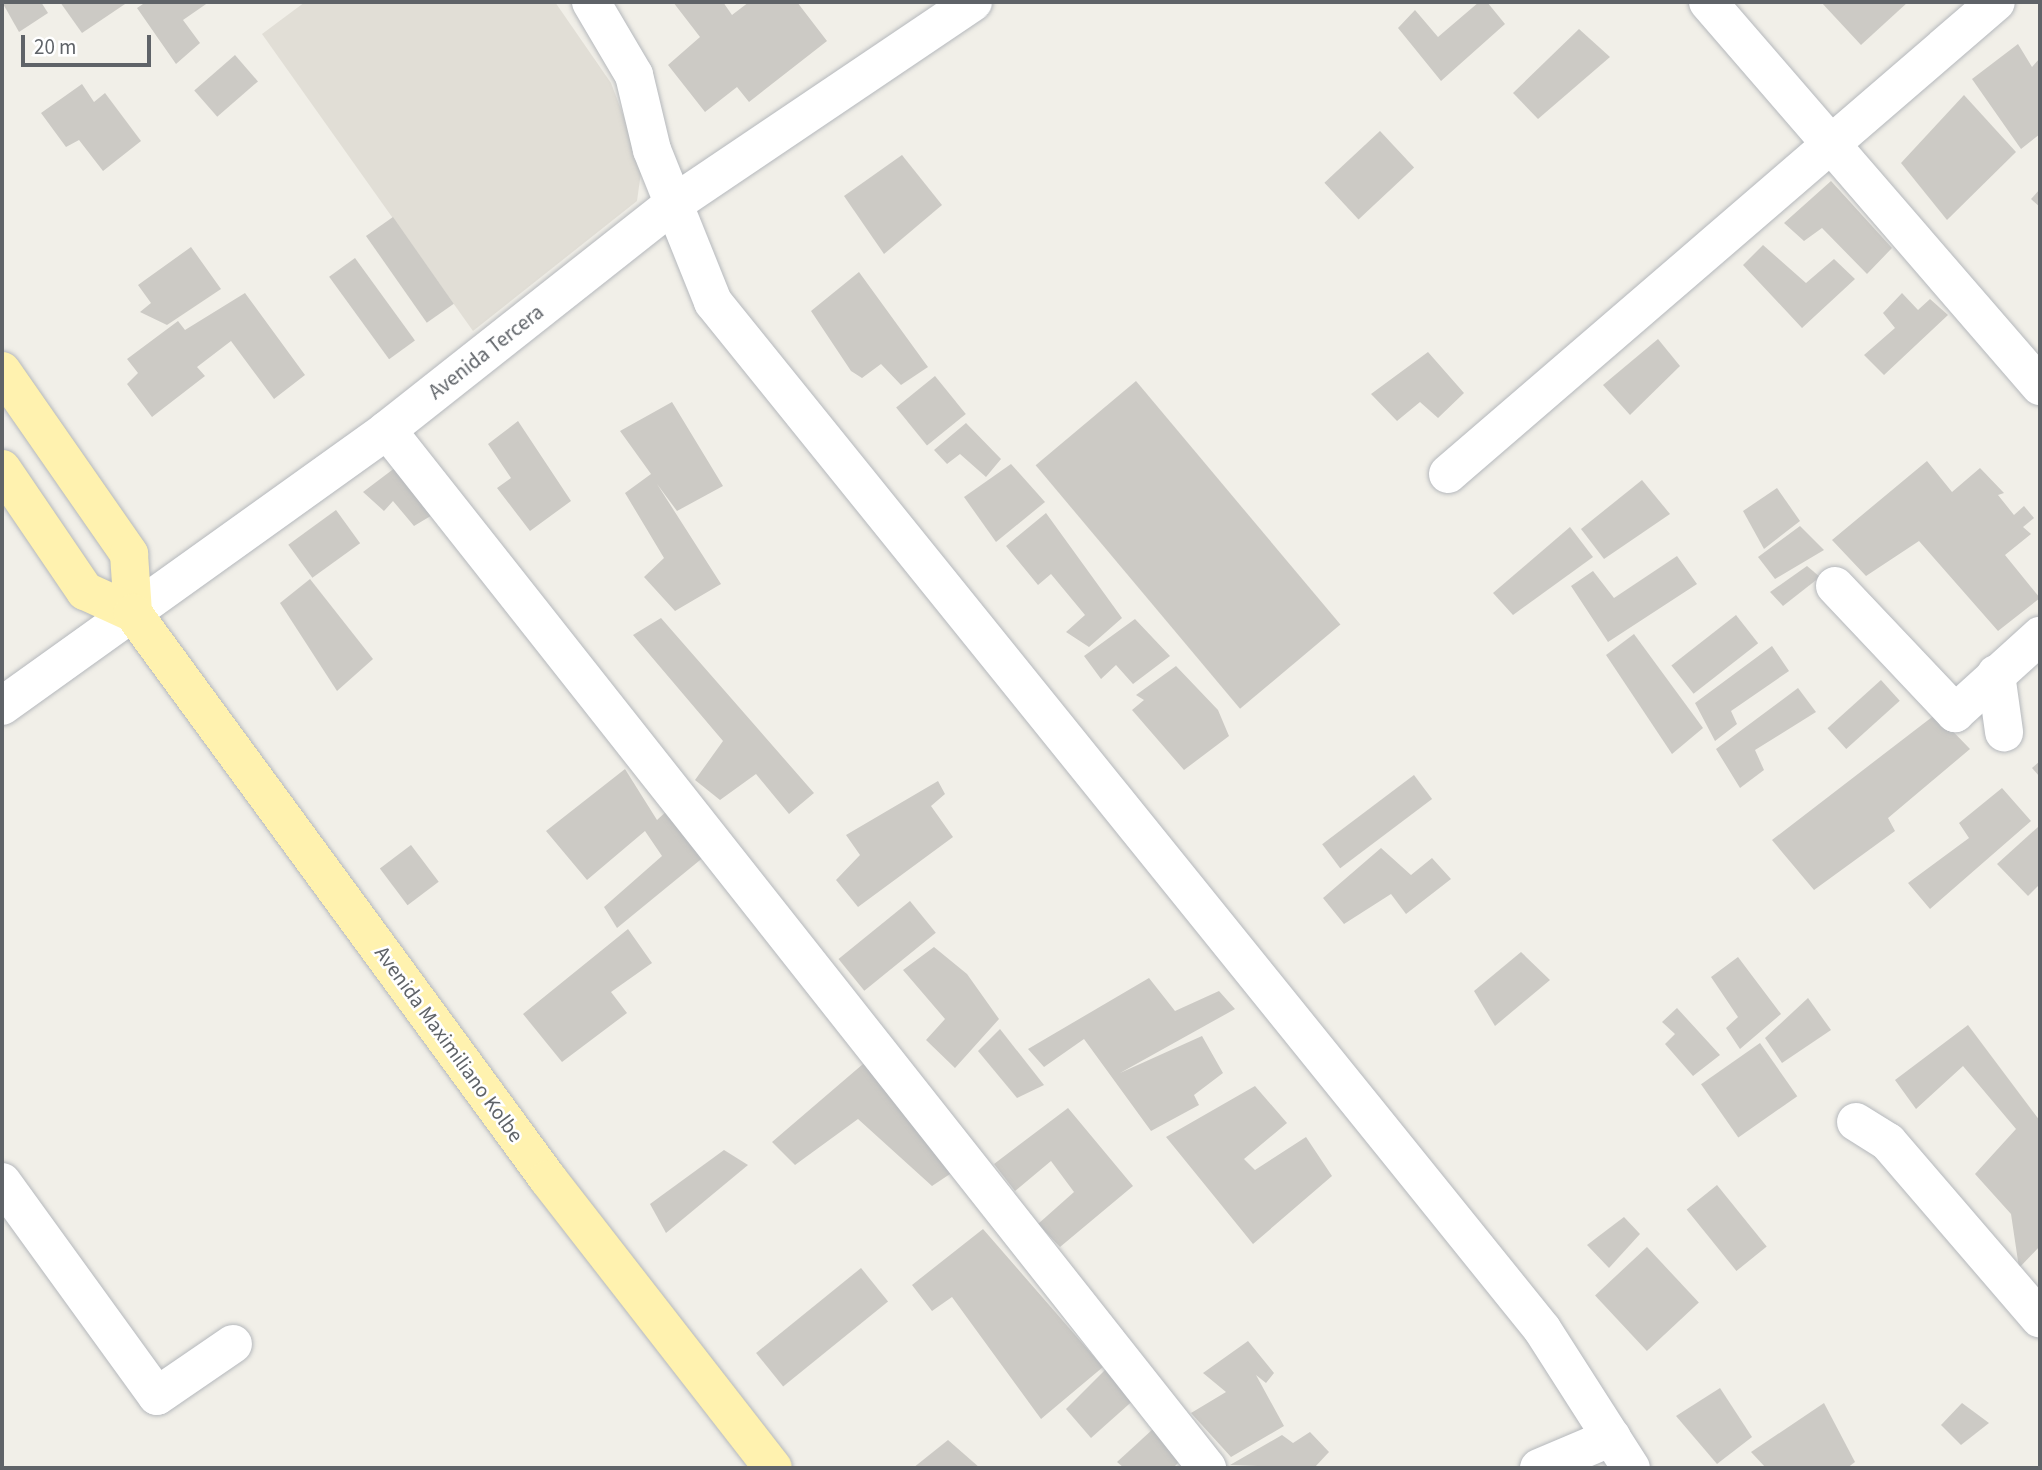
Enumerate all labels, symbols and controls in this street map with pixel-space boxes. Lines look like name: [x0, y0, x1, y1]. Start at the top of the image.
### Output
scale bar: [24, 21, 154, 65]
text: 20 m: [34, 32, 76, 62]
street label: Avenida Tercera: [424, 299, 548, 405]
street label: Avenida Maximiliano Kolbe: [369, 941, 529, 1147]

